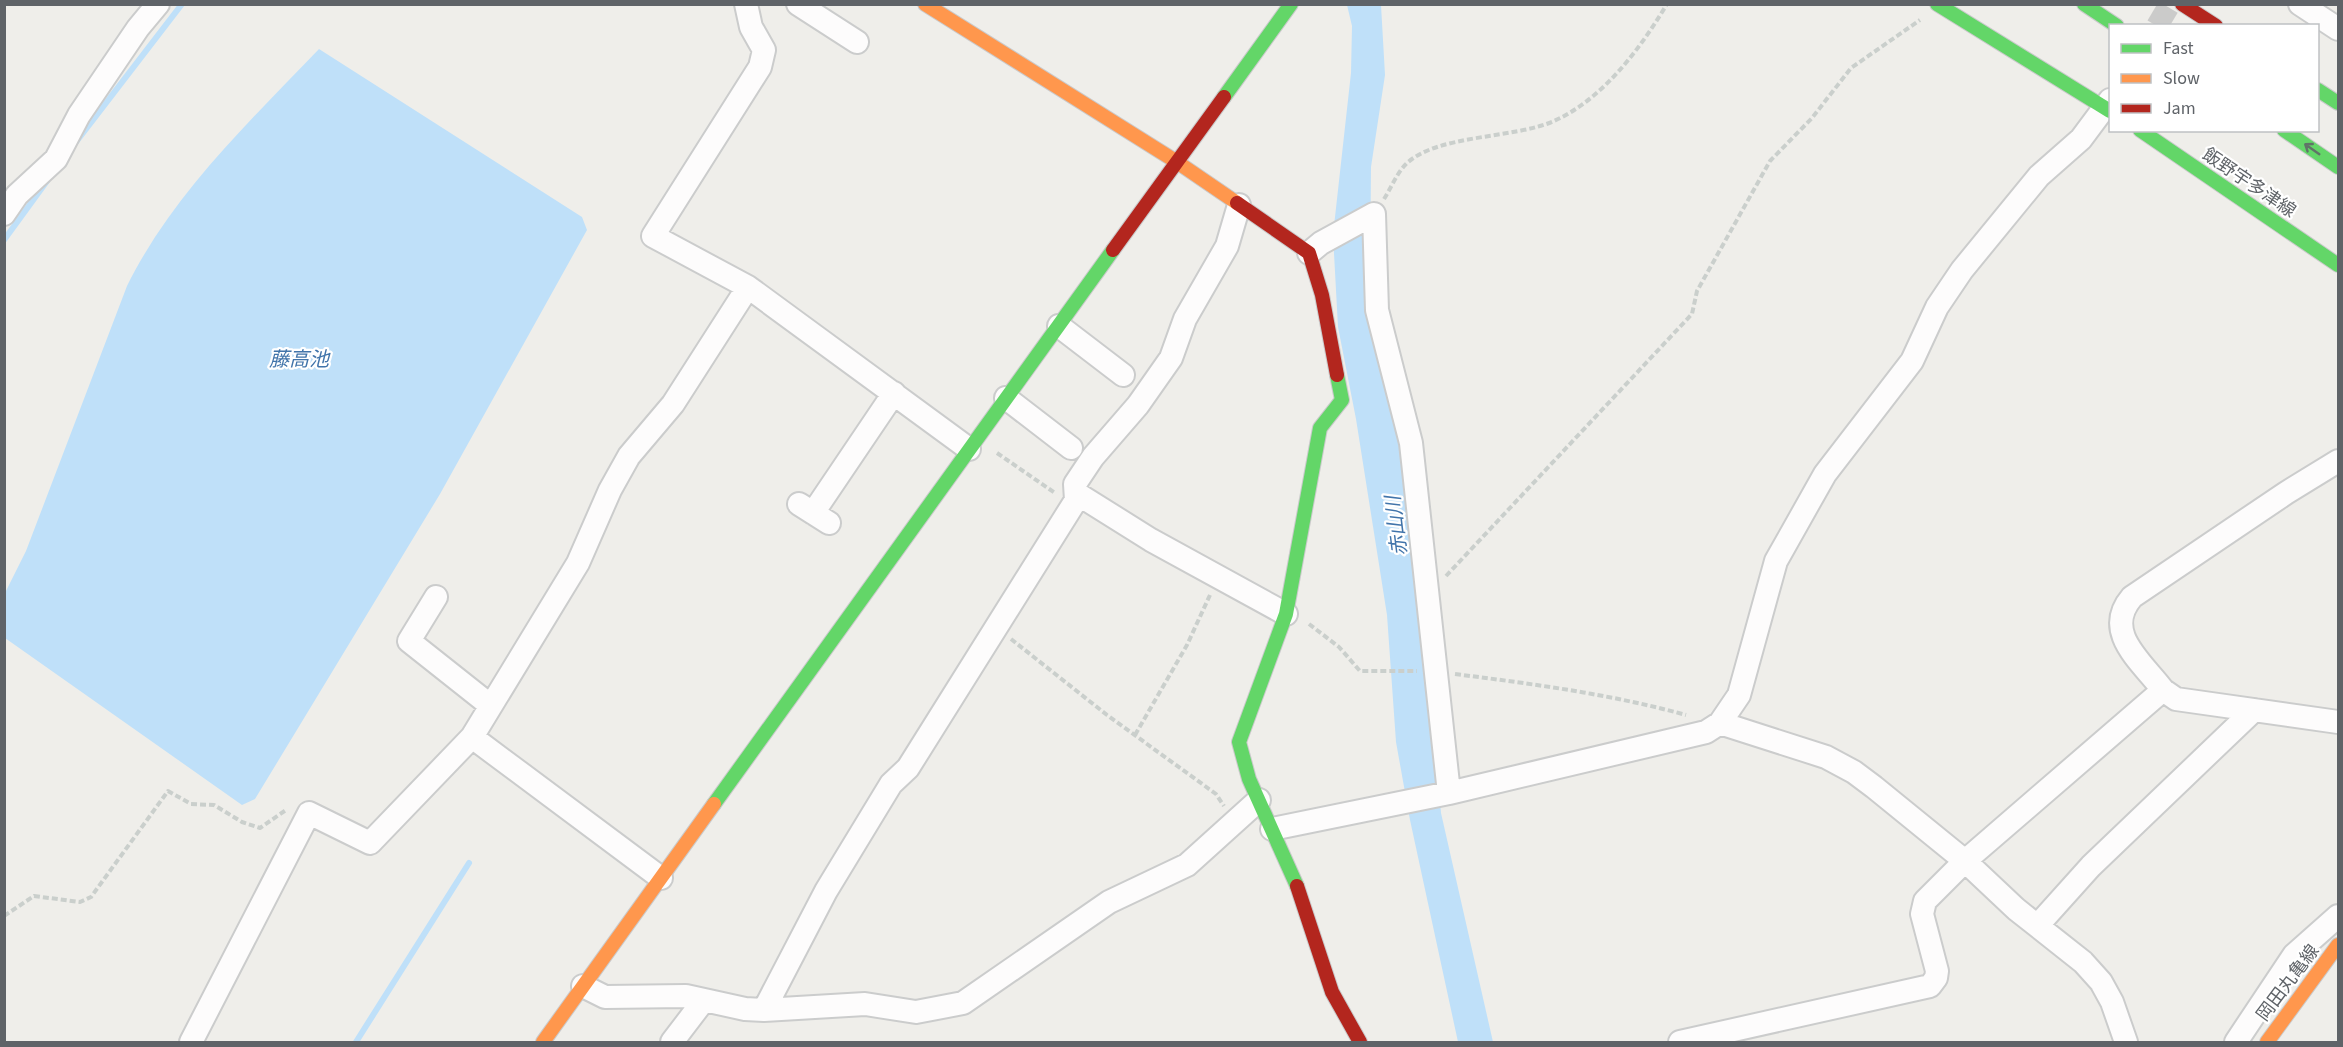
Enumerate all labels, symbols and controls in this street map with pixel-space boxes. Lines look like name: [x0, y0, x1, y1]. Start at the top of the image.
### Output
legend: [2109, 24, 2319, 132]
text: Fast: [2163, 36, 2194, 61]
text: Slow: [2163, 66, 2200, 91]
text: Jam: [2163, 96, 2196, 121]
street label: 飯野宇多津線: [2197, 142, 2301, 224]
one-way arrow: [2304, 143, 2320, 155]
water label: 藤高池: [269, 346, 331, 374]
water label: 赤山川: [1379, 493, 1415, 557]
street label: 岡田丸亀線: [2251, 940, 2325, 1026]

